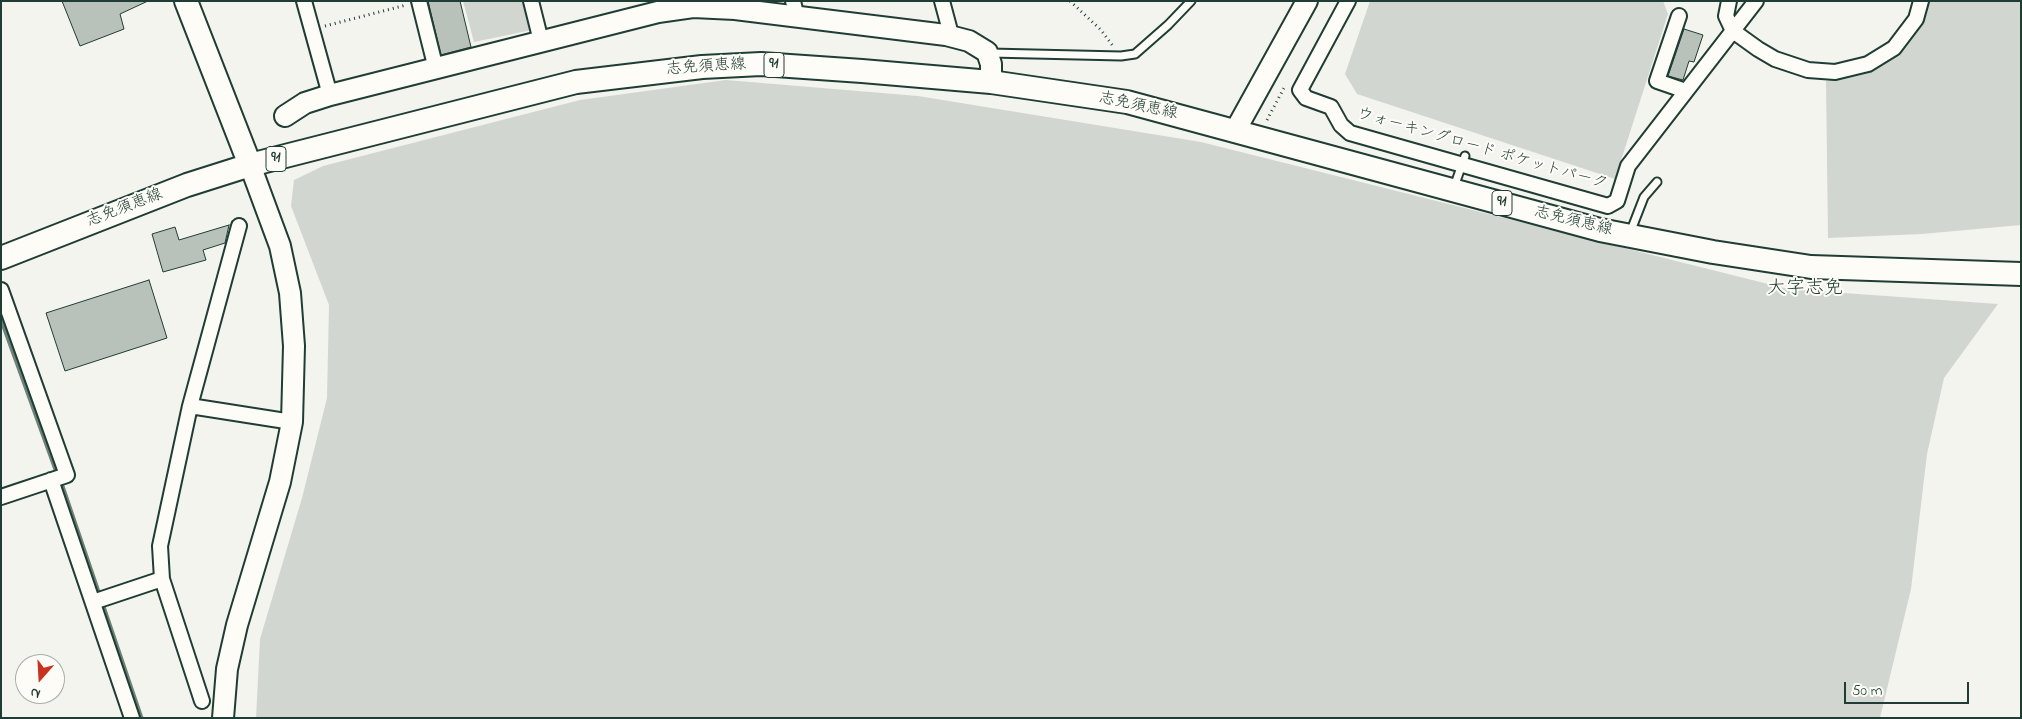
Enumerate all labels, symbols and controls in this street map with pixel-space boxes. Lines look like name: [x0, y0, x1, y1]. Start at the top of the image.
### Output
road number: 91: [764, 52, 784, 78]
street label: 志免須恵線: [665, 56, 747, 80]
street label: 志免須恵線: [1097, 89, 1179, 125]
street label: ウォーキングロード ポケットパーク: [1354, 105, 1610, 195]
road number: 91: [266, 146, 286, 172]
street label: 志免須恵線: [84, 186, 166, 232]
road number: 91: [1492, 190, 1512, 216]
street label: 志免須恵線: [1532, 203, 1614, 241]
district label: 大字志免: [1767, 279, 1843, 301]
north arrow: [15, 654, 65, 704]
scale bar: [1847, 672, 1972, 704]
text: 50 m: [1852, 680, 1882, 702]
text: N: [27, 681, 43, 704]

